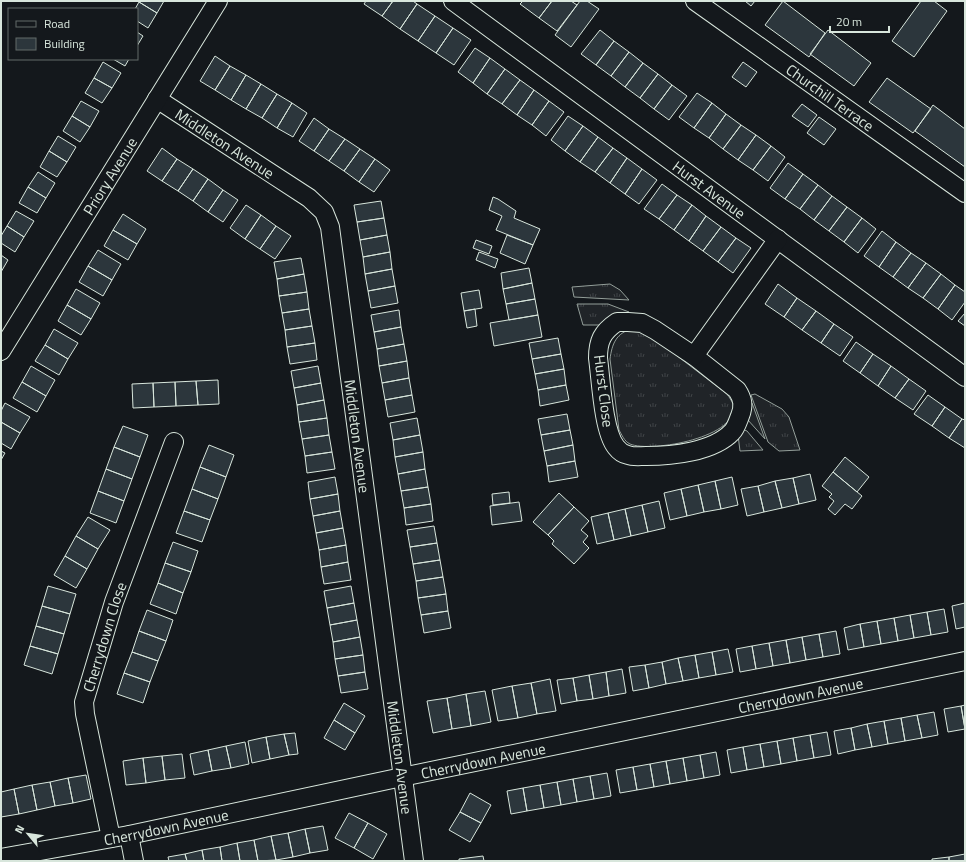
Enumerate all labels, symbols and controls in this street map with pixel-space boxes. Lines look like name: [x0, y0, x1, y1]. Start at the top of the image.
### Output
legend: [8, 8, 138, 60]
scale bar: [830, 8, 889, 34]
text: 20 m: [836, 12, 862, 31]
text: Road: [44, 14, 70, 33]
text: Building: [44, 34, 85, 53]
street label: Churchill Terrace: [781, 58, 879, 137]
street label: Middleton Avenue: [171, 102, 279, 184]
street label: Priory Avenue: [77, 132, 143, 219]
street label: Hurst Avenue: [668, 155, 751, 224]
street label: Hurst Close: [588, 353, 620, 429]
street label: Middleton Avenue: [339, 378, 377, 494]
street label: Cherrydown Close: [76, 578, 132, 695]
street label: Cherrydown Avenue: [736, 671, 865, 719]
street label: Middleton Avenue: [381, 699, 419, 815]
street label: Cherrydown Avenue: [419, 736, 548, 784]
street label: Cherrydown Avenue: [102, 803, 231, 851]
north arrow: [8, 814, 48, 854]
text: N: [10, 822, 28, 836]

